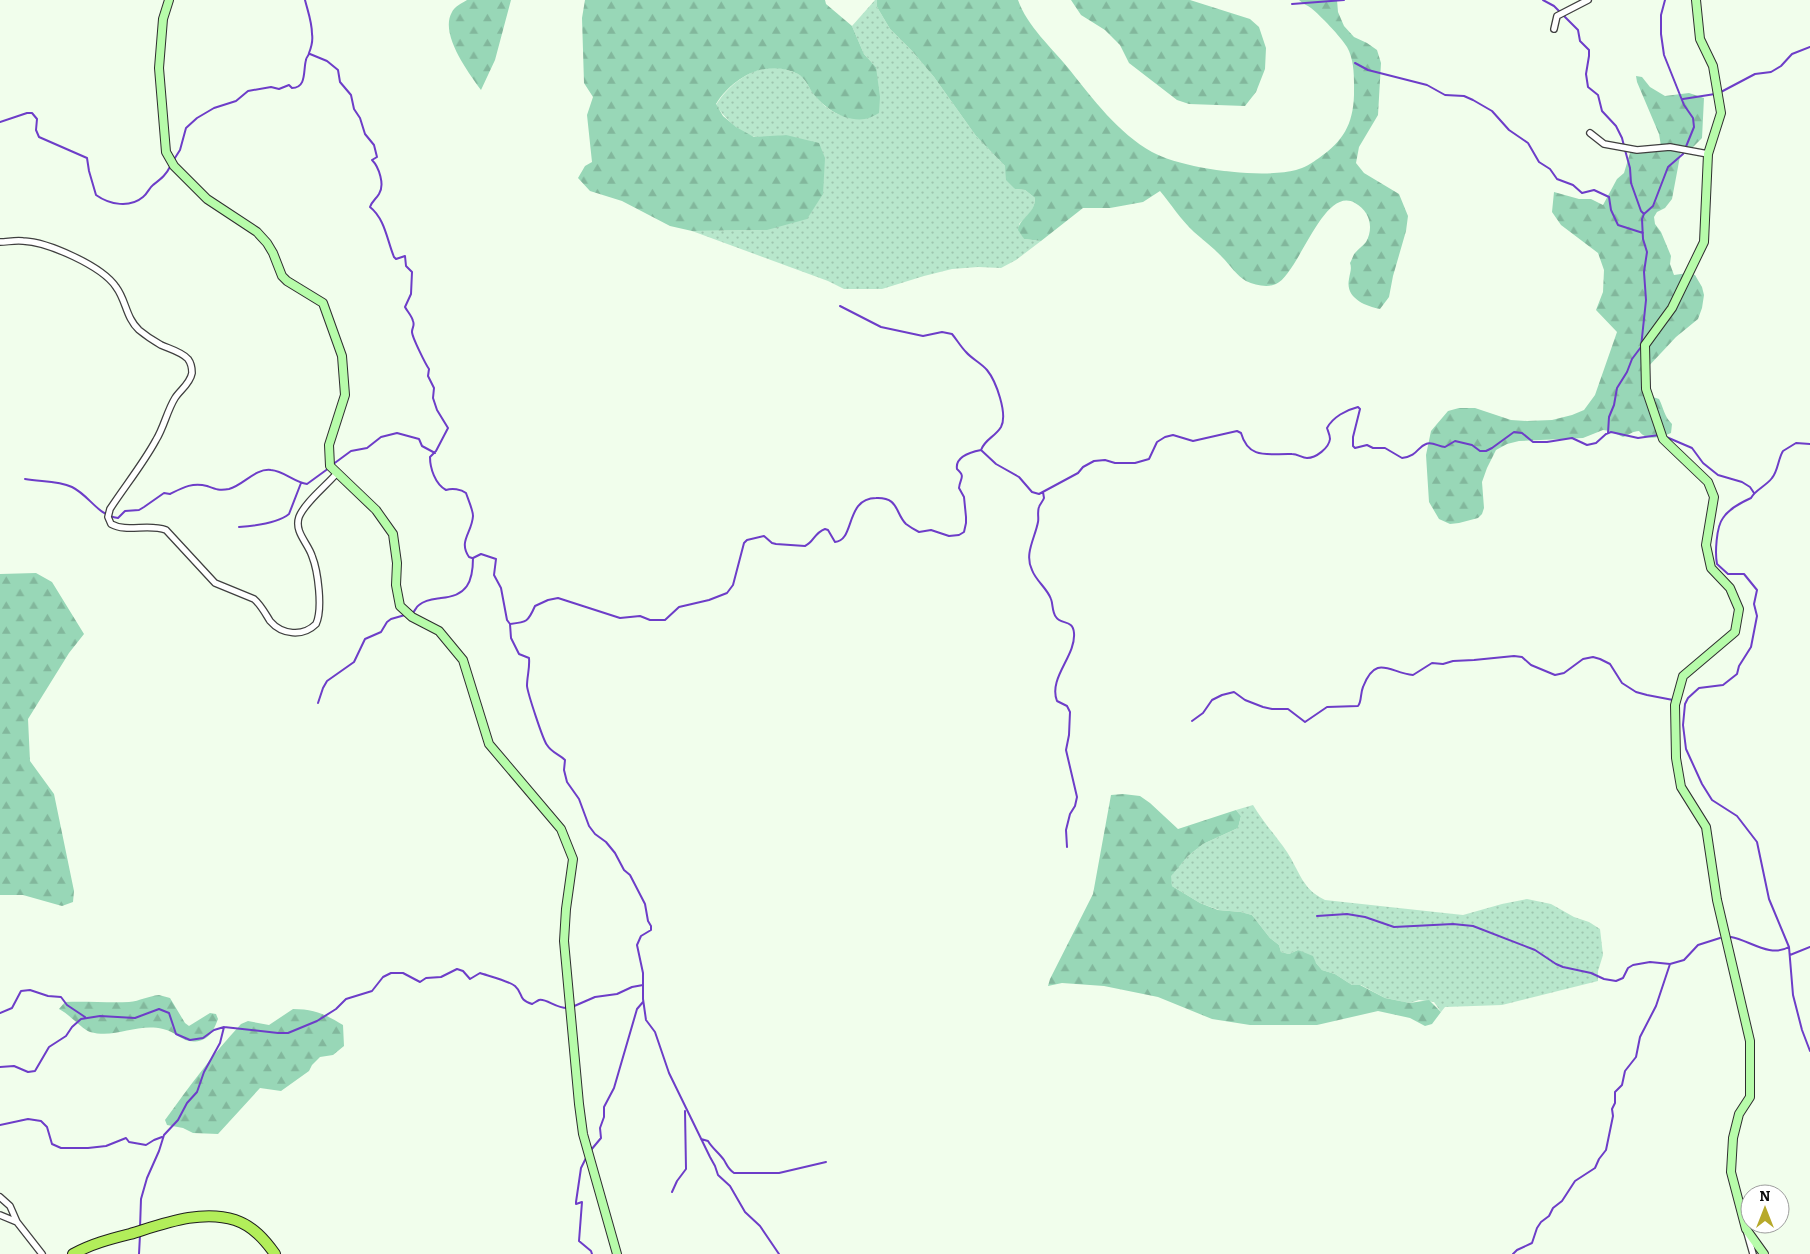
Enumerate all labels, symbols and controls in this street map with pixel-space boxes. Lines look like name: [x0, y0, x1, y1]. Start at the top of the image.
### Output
north arrow: [1740, 1184, 1790, 1234]
text: N: [1760, 1188, 1771, 1205]

